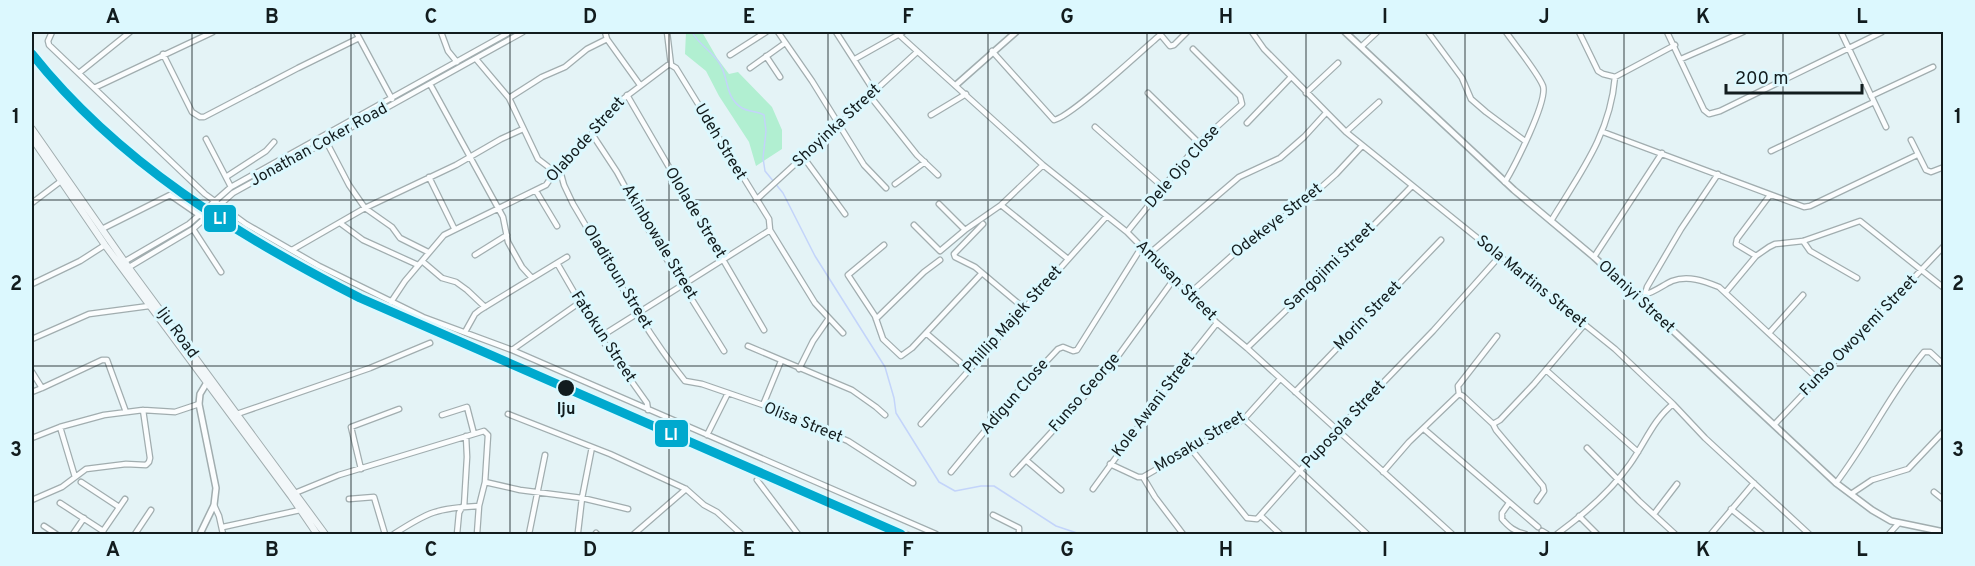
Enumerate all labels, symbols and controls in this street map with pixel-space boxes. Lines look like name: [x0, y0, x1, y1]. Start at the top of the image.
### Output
text: A: [106, 5, 120, 31]
text: B: [265, 5, 279, 31]
text: C: [425, 5, 437, 31]
text: D: [583, 5, 597, 31]
text: E: [743, 5, 755, 31]
text: F: [902, 5, 914, 31]
text: G: [1060, 5, 1074, 31]
text: H: [1219, 5, 1233, 31]
text: I: [1382, 5, 1388, 31]
text: J: [1538, 5, 1550, 31]
text: K: [1696, 5, 1710, 31]
text: L: [1856, 5, 1868, 31]
scale bar: [1726, 57, 1862, 95]
text: 200 m: [1735, 68, 1788, 91]
street label: Shoyinka Street: [789, 80, 885, 172]
street label: Olabode Street: [542, 93, 630, 187]
street label: Jonathan Coker Road: [247, 99, 391, 191]
street label: Udeh Street: [689, 100, 751, 184]
text: 1: [12, 105, 20, 131]
text: 1: [1954, 105, 1962, 131]
street label: Dele Ojo Close: [1141, 121, 1225, 213]
street label: Ololade Street: [660, 164, 730, 262]
street label: Odekeye Street: [1227, 179, 1327, 263]
street label: Akinbowale Street: [617, 181, 701, 303]
line badge: LI: [203, 204, 237, 233]
text: LI: [213, 210, 227, 230]
street label: Sangojimi Street: [1280, 219, 1380, 315]
street label: Oladitoun Street: [578, 221, 656, 333]
street label: Sola Martins Street: [1472, 231, 1590, 333]
street label: Amusan Street: [1131, 236, 1221, 326]
street label: Olaniyi Street: [1593, 256, 1679, 338]
street label: Phillip Majek Street: [959, 262, 1067, 378]
street label: Funso Owoyemi Street: [1796, 271, 1922, 401]
text: 2: [10, 272, 22, 298]
text: 2: [1952, 272, 1964, 298]
street label: Morin Street: [1330, 277, 1406, 355]
street label: Fatokun Street: [566, 288, 640, 386]
street label: Iju Road: [152, 303, 202, 363]
street label: Funso George: [1045, 349, 1125, 437]
street label: Kole Awani Street: [1108, 349, 1200, 461]
street label: Adigun Close: [977, 355, 1053, 439]
street label: Puposola Street: [1298, 377, 1390, 473]
marker: Iju: [556, 378, 576, 398]
street label: Olisa Street: [761, 398, 845, 448]
place label: Iju: [557, 400, 575, 420]
street label: Mosaku Street: [1151, 407, 1249, 477]
line badge: LI: [654, 419, 689, 448]
text: LI: [664, 426, 678, 446]
text: 3: [10, 438, 22, 464]
text: 3: [1952, 438, 1964, 464]
text: A: [106, 538, 120, 564]
text: B: [265, 538, 279, 564]
text: C: [425, 538, 437, 564]
text: D: [583, 538, 597, 564]
text: E: [743, 538, 755, 564]
text: F: [902, 538, 914, 564]
text: G: [1060, 538, 1074, 564]
text: H: [1219, 538, 1233, 564]
text: I: [1382, 538, 1388, 564]
text: J: [1538, 538, 1550, 564]
text: K: [1696, 538, 1710, 564]
text: L: [1856, 538, 1868, 564]

